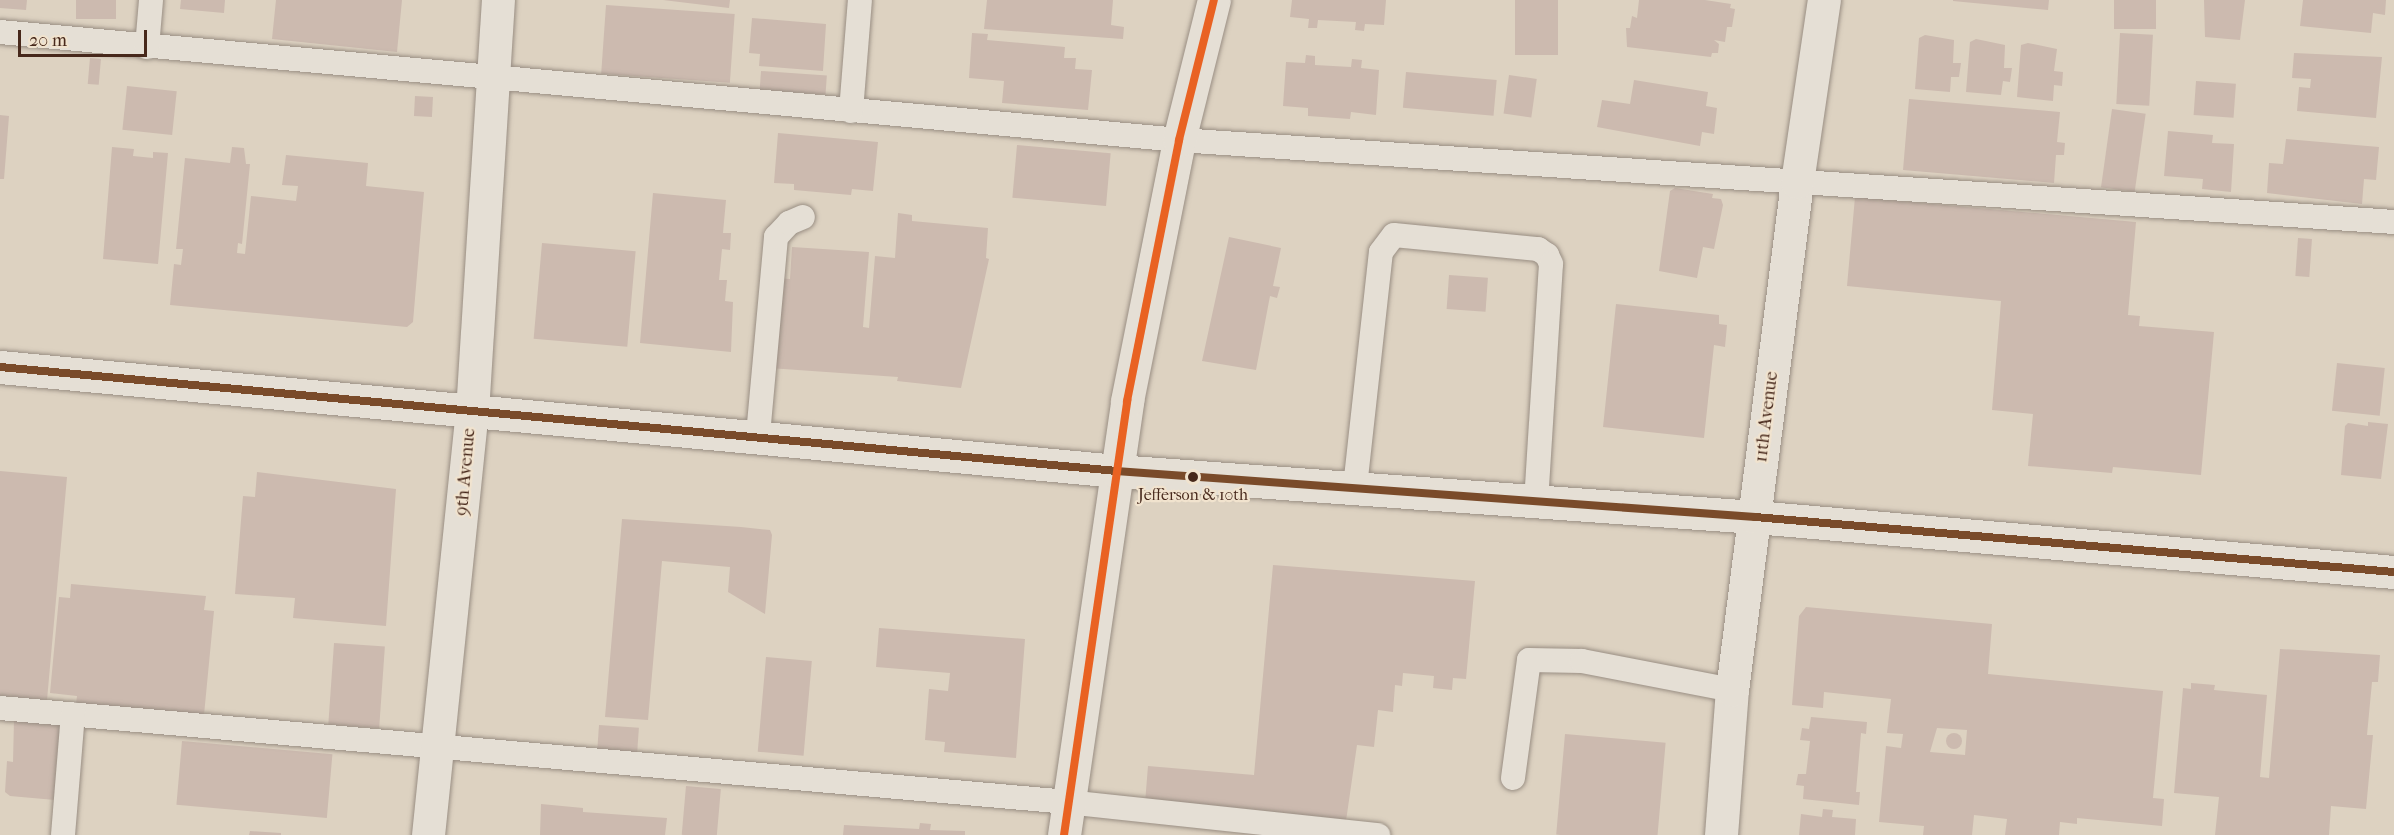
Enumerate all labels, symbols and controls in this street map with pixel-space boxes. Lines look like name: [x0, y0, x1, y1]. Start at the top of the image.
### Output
scale bar: [21, 18, 150, 56]
text: 20 m: [29, 30, 67, 51]
street label: 11th Avenue: [1751, 370, 1783, 464]
street label: 9th Avenue: [451, 427, 481, 517]
marker: Jefferson & 10th: [1187, 471, 1199, 483]
place label: Jefferson & 10th: [1138, 485, 1248, 505]

